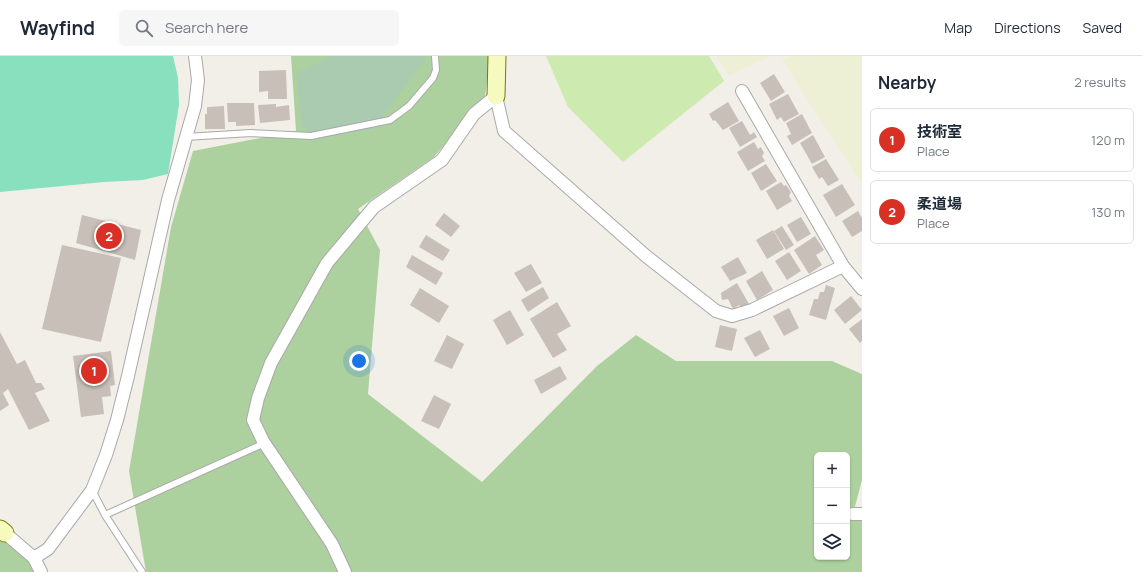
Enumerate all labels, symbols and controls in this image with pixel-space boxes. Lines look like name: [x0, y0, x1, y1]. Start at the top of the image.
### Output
search box: [119, 10, 399, 46]
text: Wayfind: [20, 15, 95, 41]
icon: search: [133, 17, 155, 39]
text: Search here: [165, 17, 248, 38]
text: Map: [944, 18, 972, 37]
text: Directions: [994, 18, 1061, 37]
text: Saved: [1083, 18, 1122, 37]
text: Nearby: [878, 71, 936, 94]
text: 2 results: [1074, 73, 1126, 91]
text: 技術室: [917, 121, 962, 142]
text: 1: [889, 131, 895, 149]
text: 120 m: [1091, 131, 1125, 149]
text: Place: [917, 142, 950, 160]
text: 柔道場: [917, 193, 962, 214]
text: 2: [888, 203, 896, 221]
text: 130 m: [1091, 203, 1125, 221]
text: Place: [917, 214, 950, 232]
pin: 2: [96, 221, 122, 251]
your location: [349, 351, 369, 371]
pin: 1: [81, 356, 107, 386]
map controls: [814, 452, 850, 560]
button: +: [814, 452, 850, 488]
button: −: [814, 488, 850, 524]
button: layers: [814, 524, 850, 560]

